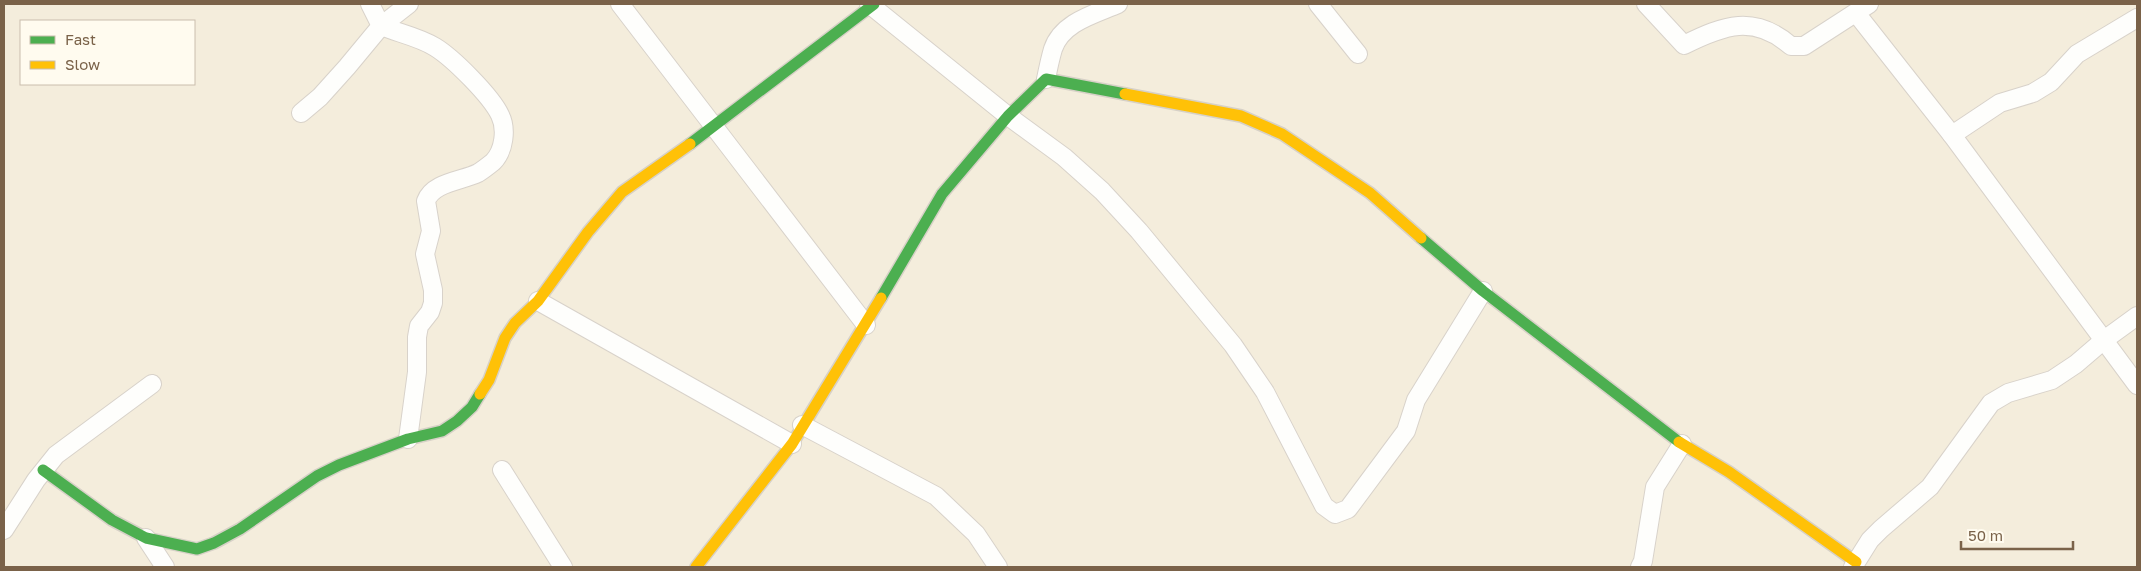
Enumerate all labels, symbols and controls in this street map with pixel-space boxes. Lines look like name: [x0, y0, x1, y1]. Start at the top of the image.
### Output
legend: [20, 20, 195, 85]
text: Fast: [65, 30, 96, 48]
text: Slow: [65, 55, 100, 73]
scale bar: [1961, 518, 2074, 550]
text: 50 m: [1968, 526, 2003, 544]

